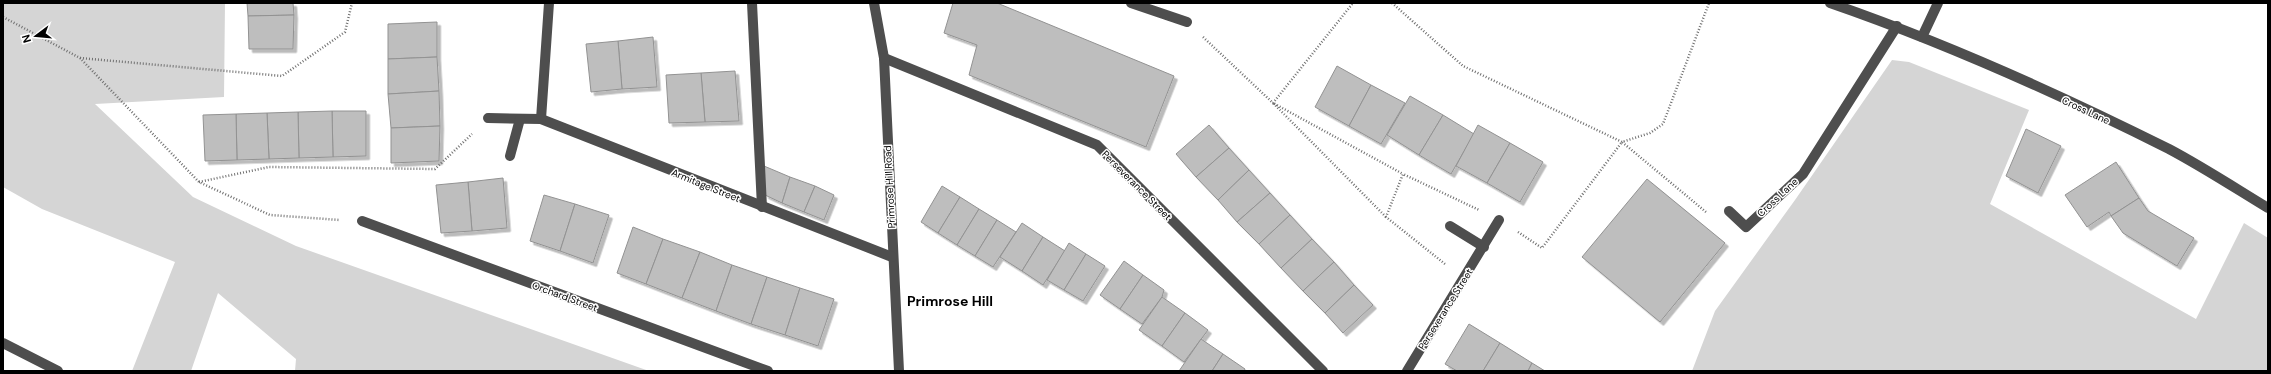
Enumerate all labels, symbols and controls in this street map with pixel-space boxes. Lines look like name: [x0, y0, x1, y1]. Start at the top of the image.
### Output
north arrow: [16, 16, 56, 56]
text: N: [19, 33, 34, 45]
street label: Cross Lane: [2060, 94, 2112, 127]
street label: Primrose Hill Road: [881, 145, 898, 229]
street label: Perseverance Street: [1099, 148, 1174, 223]
street label: Armitage Street: [669, 166, 742, 205]
street label: Cross Lane: [1754, 175, 1801, 220]
street label: Perseverance Street: [1415, 266, 1476, 352]
street label: Orchard Street: [530, 279, 600, 314]
district label: Primrose Hill: [907, 292, 993, 310]

